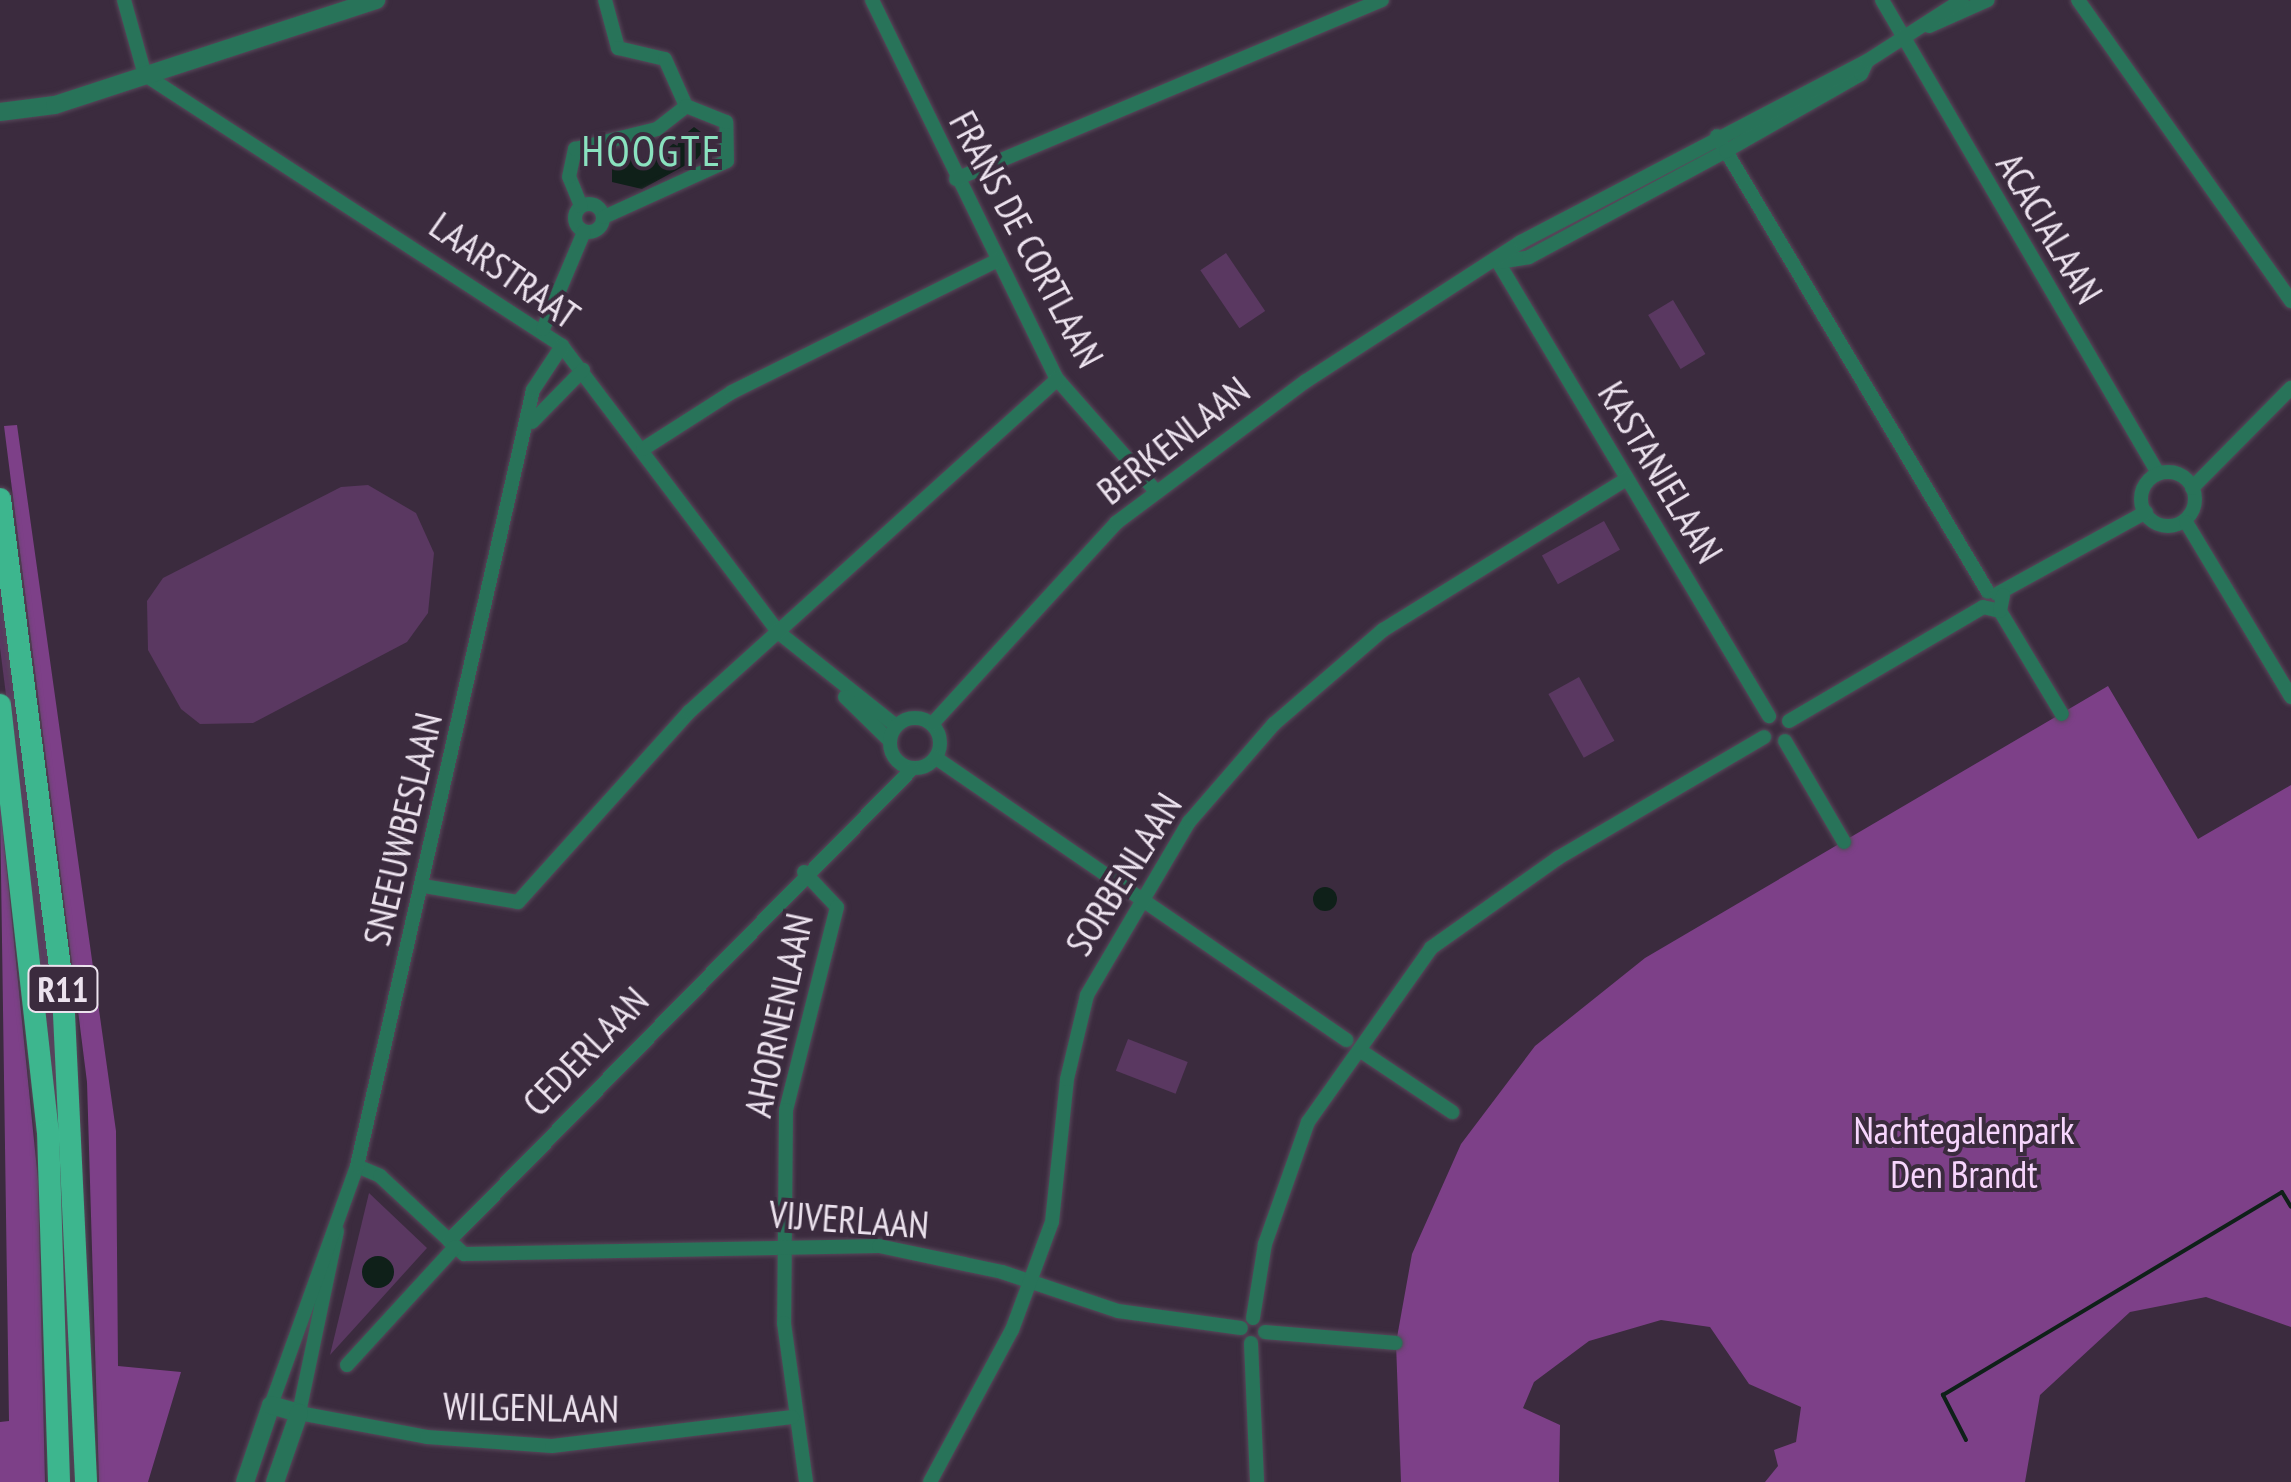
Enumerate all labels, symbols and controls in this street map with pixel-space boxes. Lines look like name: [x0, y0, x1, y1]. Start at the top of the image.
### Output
street label: FRANS DE CORTLAAN: [940, 103, 1114, 375]
district label: HOOGTE: [581, 126, 723, 176]
street label: ACACIALAAN: [1987, 145, 2113, 311]
street label: LAARSTRAAT: [422, 202, 588, 338]
street label: BERKENLAAN: [1088, 367, 1258, 513]
street label: KASTANJELAAN: [1589, 373, 1733, 571]
street label: SNEEUWBESLAAN: [353, 708, 451, 950]
street label: SORBENLAAN: [1055, 785, 1191, 963]
street label: AHORNENLAAN: [734, 909, 822, 1121]
road number: R11: [26, 959, 100, 1019]
street label: CEDERLAAN: [513, 977, 657, 1125]
park label: Nachtegalenpark Den Brandt: [1853, 1107, 2075, 1196]
street label: VIJVERLAAN: [768, 1191, 930, 1247]
street label: WILGENLAAN: [443, 1383, 619, 1431]

